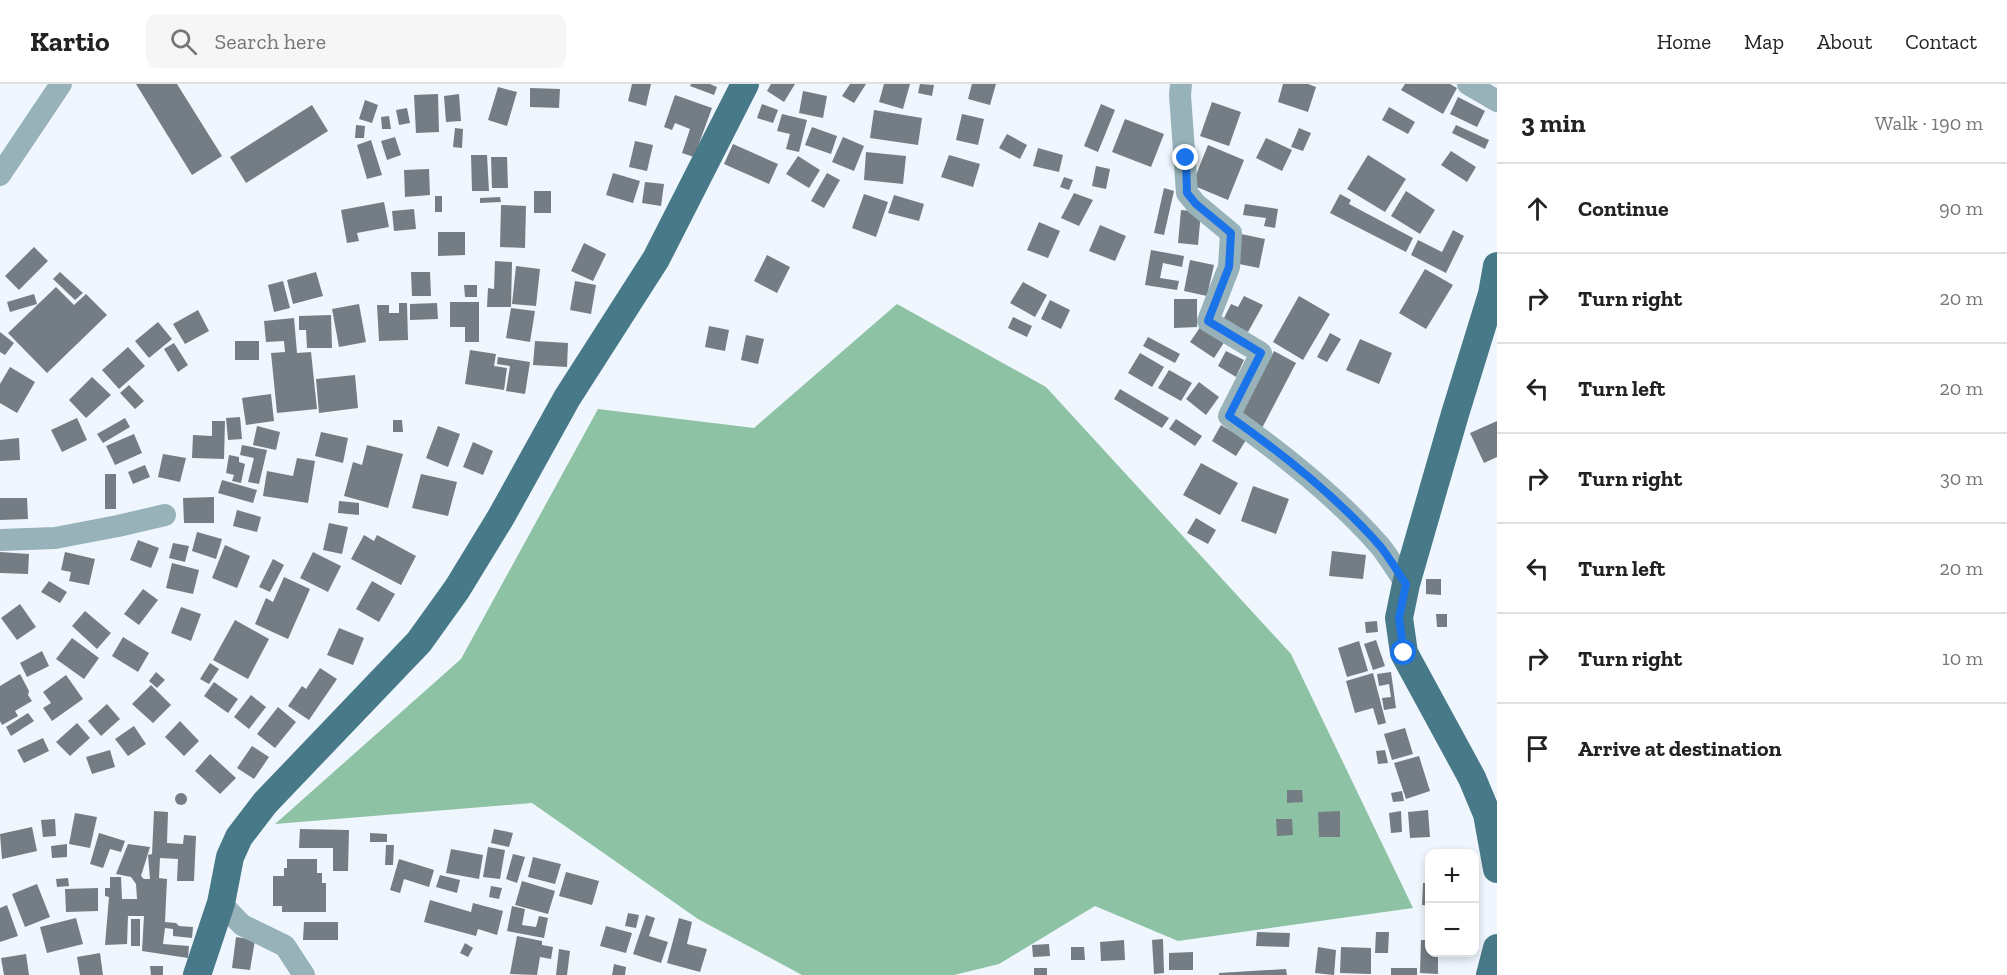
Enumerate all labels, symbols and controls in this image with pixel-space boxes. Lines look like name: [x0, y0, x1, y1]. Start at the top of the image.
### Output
search box: [146, 14, 566, 68]
text: Kartio: [30, 25, 110, 58]
icon: search: [167, 25, 200, 58]
text: Search here: [215, 28, 326, 55]
text: Home: [1657, 29, 1711, 54]
text: Map: [1744, 29, 1784, 54]
text: About: [1817, 29, 1872, 54]
text: Contact: [1905, 29, 1977, 54]
text: 3 min: [1521, 107, 1586, 139]
text: Walk · 190 m: [1875, 111, 1983, 135]
route end: [1172, 144, 1198, 170]
icon: ahead: [1521, 192, 1554, 225]
text: Continue: [1578, 195, 1669, 222]
text: 90 m: [1939, 196, 1983, 220]
icon: right: [1521, 282, 1554, 315]
text: Turn right: [1578, 285, 1682, 312]
text: 20 m: [1939, 286, 1983, 310]
icon: left: [1521, 372, 1554, 405]
text: Turn left: [1578, 375, 1665, 402]
text: 20 m: [1939, 376, 1983, 400]
icon: right: [1521, 462, 1554, 495]
text: Turn right: [1578, 465, 1682, 492]
text: 30 m: [1940, 466, 1983, 490]
icon: left: [1521, 552, 1554, 585]
text: Turn left: [1578, 555, 1665, 582]
text: 20 m: [1939, 556, 1983, 580]
route start: [1390, 639, 1416, 665]
icon: right: [1521, 642, 1554, 675]
text: Turn right: [1578, 645, 1682, 672]
text: 10 m: [1942, 646, 1983, 670]
icon: arrive: [1521, 732, 1554, 765]
text: Arrive at destination: [1578, 735, 1781, 762]
map controls: [1425, 849, 1479, 957]
button: +: [1425, 849, 1479, 903]
button: −: [1425, 903, 1479, 957]

